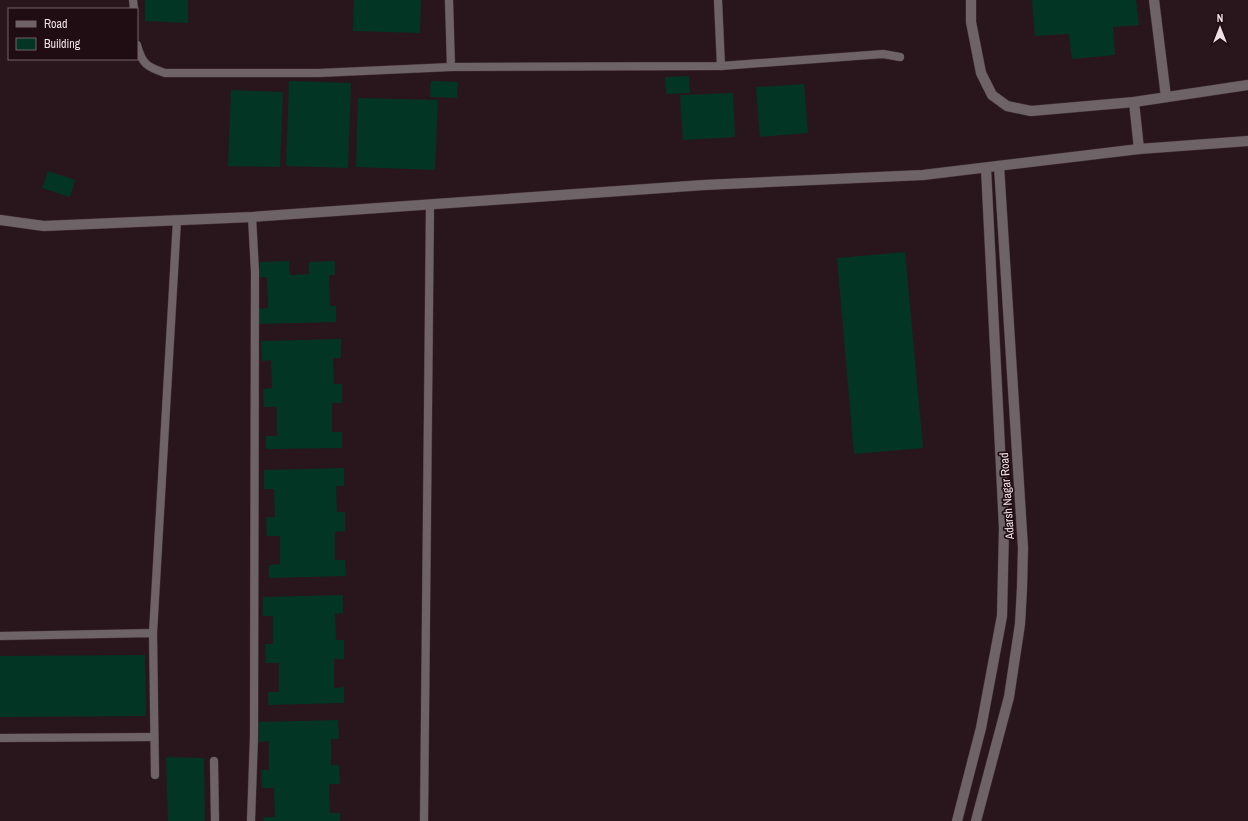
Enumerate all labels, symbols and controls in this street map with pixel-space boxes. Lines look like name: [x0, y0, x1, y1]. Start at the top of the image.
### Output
legend: [8, 8, 138, 60]
north arrow: [1200, 8, 1240, 48]
text: N: [1217, 11, 1223, 25]
text: Road: [44, 16, 68, 32]
text: Building: [44, 36, 81, 52]
street label: Adarsh Nagar Road: [996, 452, 1018, 541]

